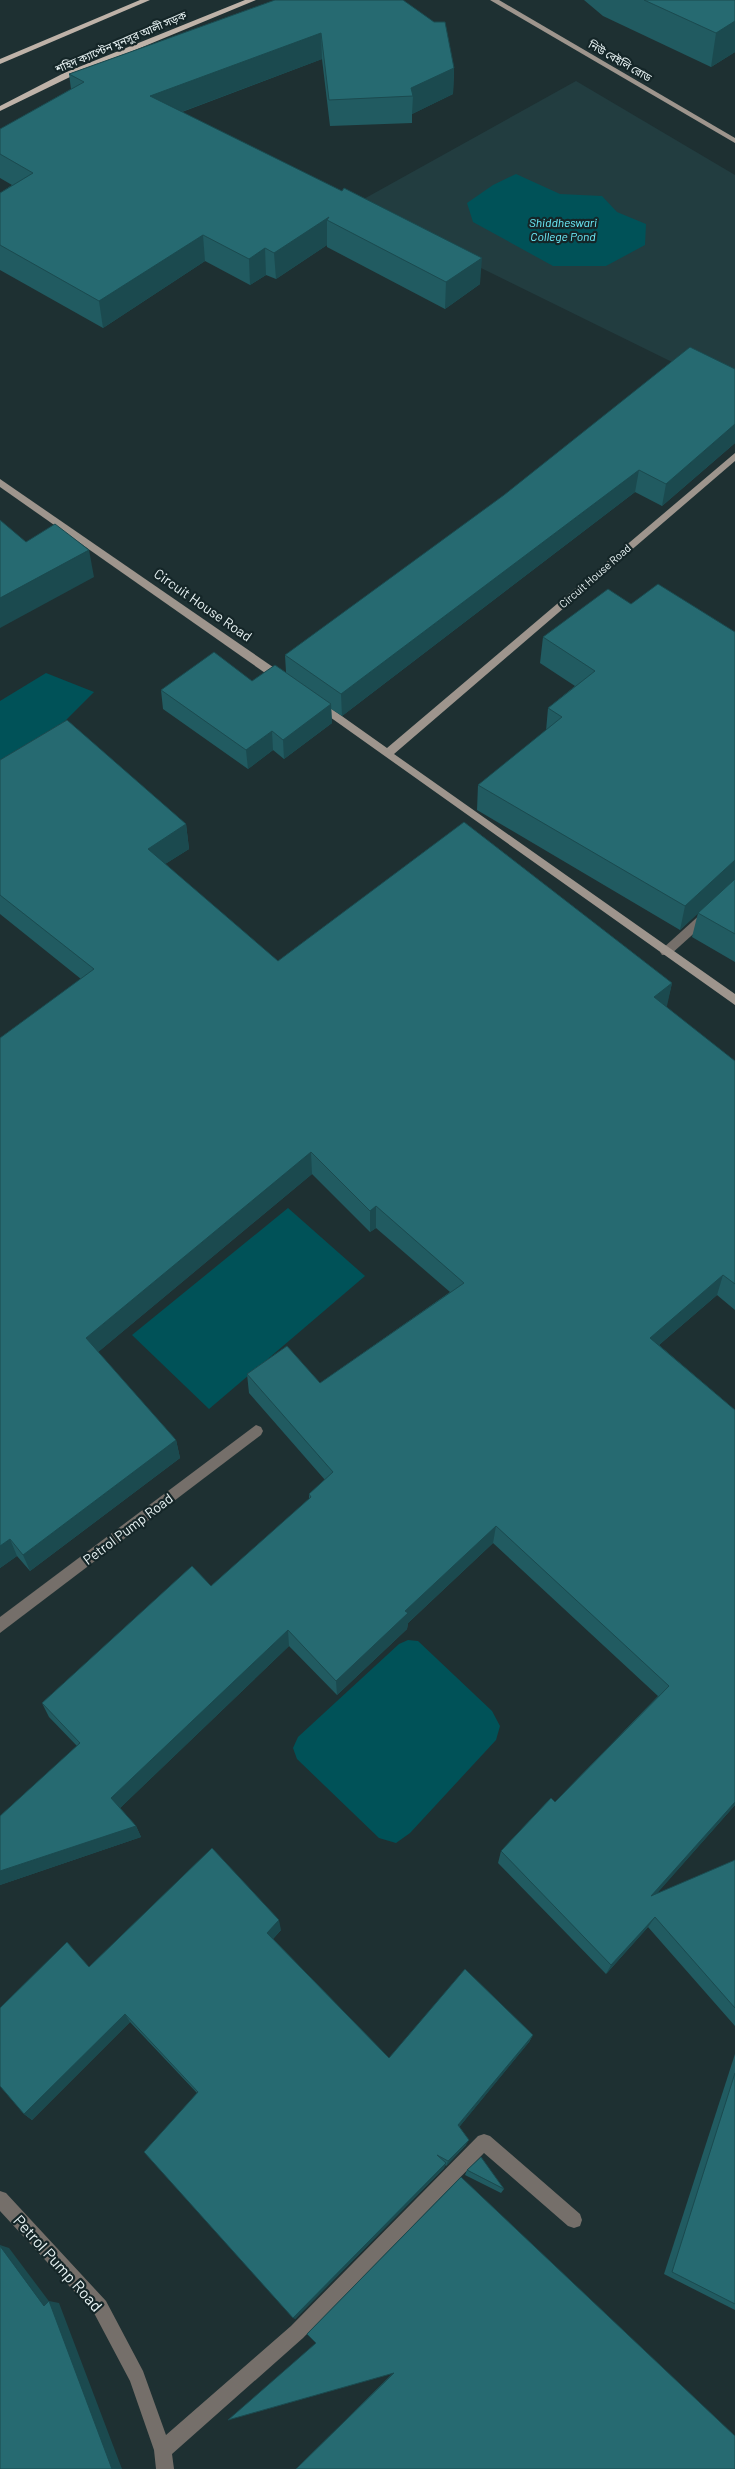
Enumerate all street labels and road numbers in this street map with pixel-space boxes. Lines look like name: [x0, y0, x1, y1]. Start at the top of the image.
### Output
street label: শহিদ ক্যাপ্টেন মুনসুর আলী সড়ক: [52, 8, 189, 76]
street label: নিউ বেইলি রোড: [586, 37, 654, 84]
street label: Circuit House Road: [556, 541, 633, 610]
street label: Circuit House Road: [151, 564, 256, 645]
street label: Petrol Pump Road: [79, 1489, 176, 1568]
street label: Petrol Pump Road: [10, 2210, 107, 2315]

